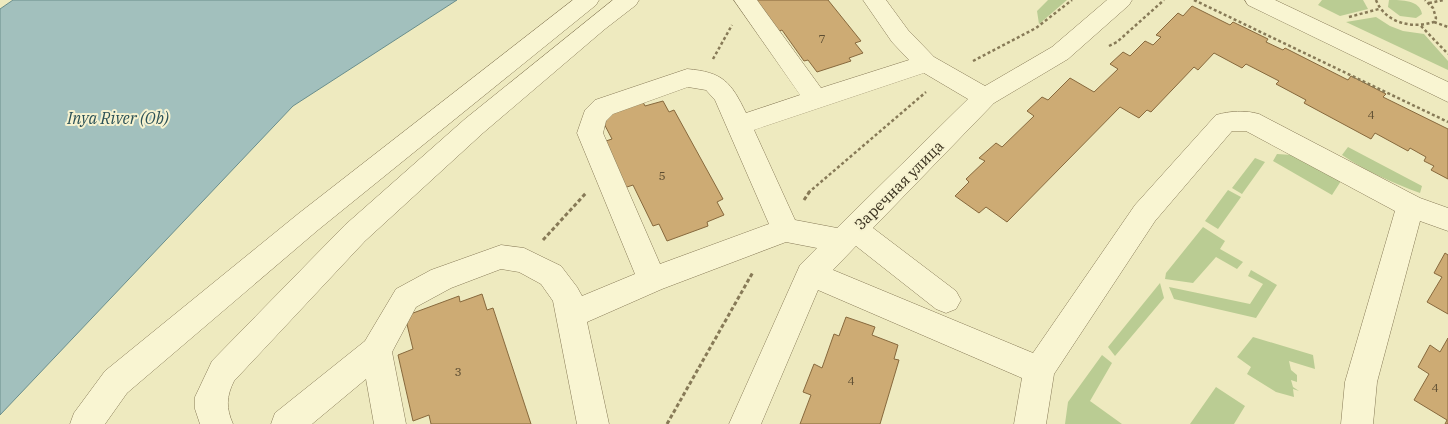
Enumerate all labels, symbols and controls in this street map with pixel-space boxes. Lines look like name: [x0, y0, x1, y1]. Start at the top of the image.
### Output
house number: 7: [818, 31, 826, 46]
house number: 4: [1367, 107, 1375, 122]
water label: Inya River (Ob): [66, 108, 169, 128]
street label: Заречная улица: [850, 136, 948, 234]
house number: 5: [658, 168, 666, 183]
house number: 3: [454, 364, 462, 379]
house number: 4: [847, 373, 855, 388]
house number: 4: [1431, 380, 1439, 395]

